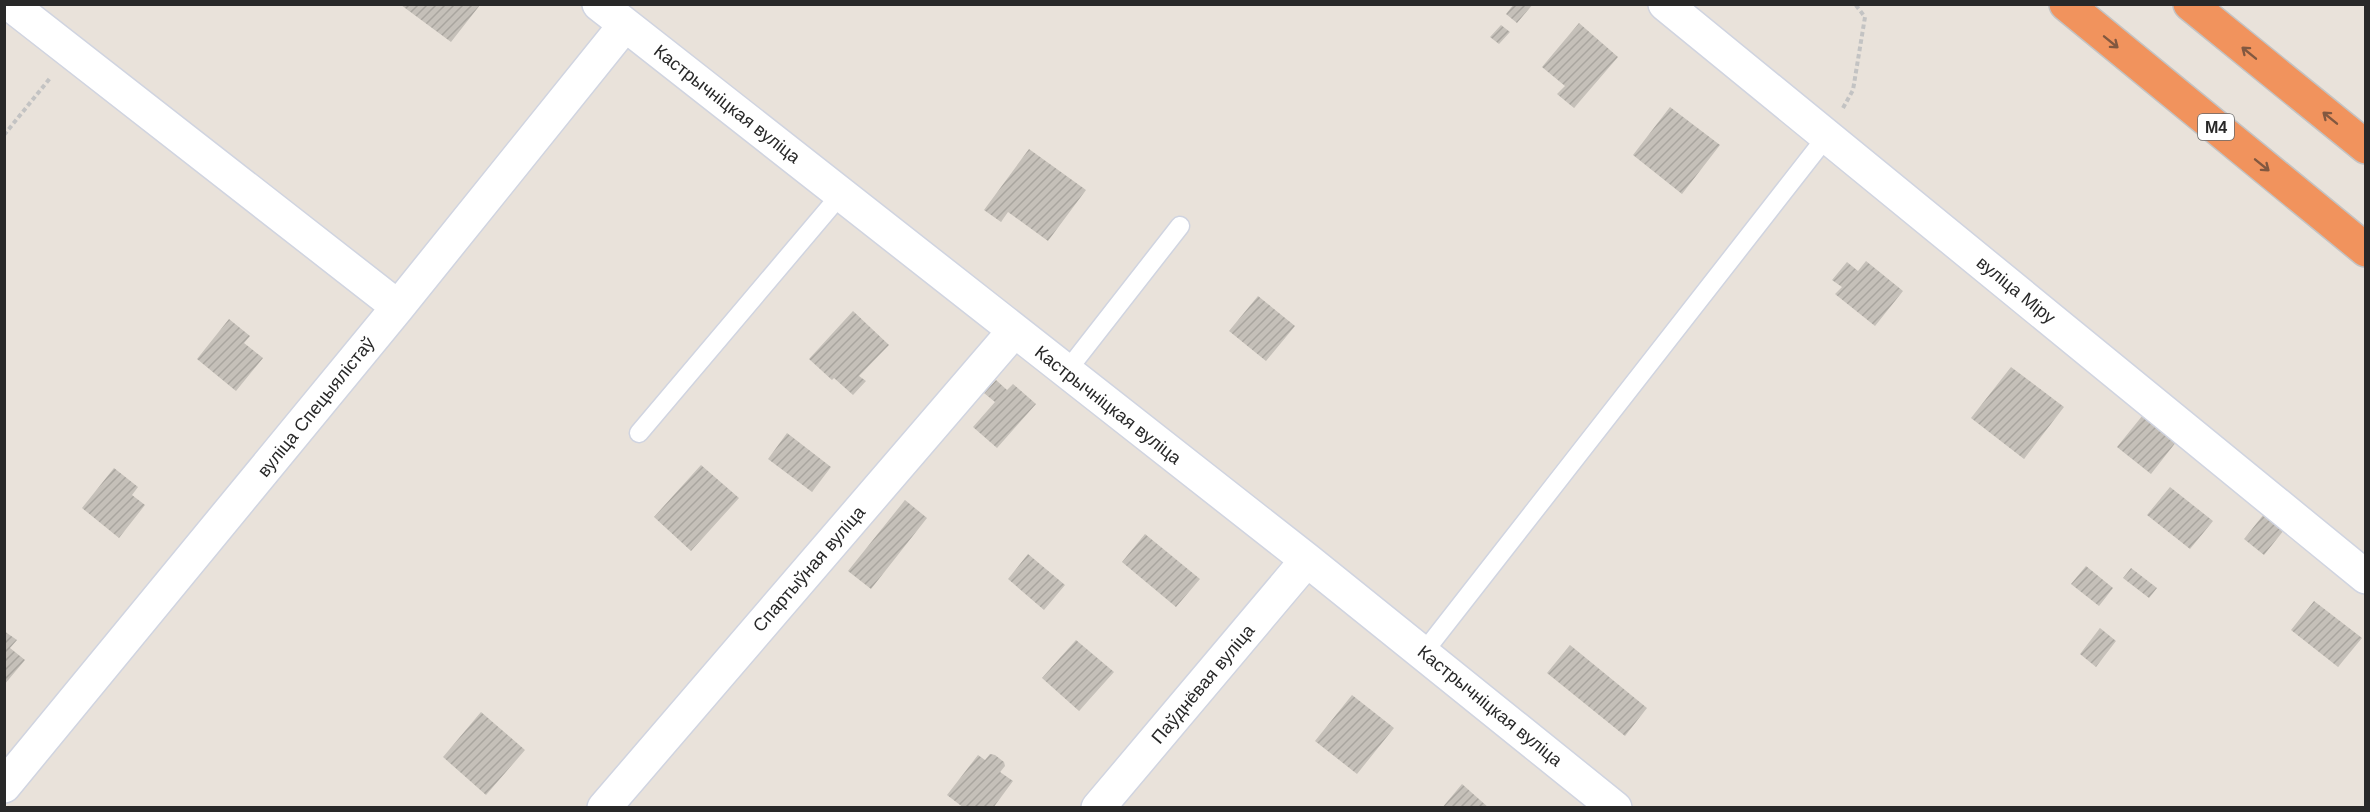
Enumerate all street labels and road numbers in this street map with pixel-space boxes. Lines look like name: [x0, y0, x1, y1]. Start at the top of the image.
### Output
street label: Кастрычніцкая вуліца: [650, 41, 805, 168]
road number: М4: [2198, 114, 2234, 140]
street label: вуліца Міру: [1973, 252, 2059, 328]
street label: вуліца Спецыялістаў: [254, 333, 378, 481]
street label: Кастрычніцкая вуліца: [1031, 342, 1186, 469]
street label: Спартыўная вуліца: [749, 501, 870, 636]
street label: Паўднёвая вуліца: [1147, 620, 1259, 748]
street label: Кастрычніцкая вуліца: [1414, 642, 1567, 771]

